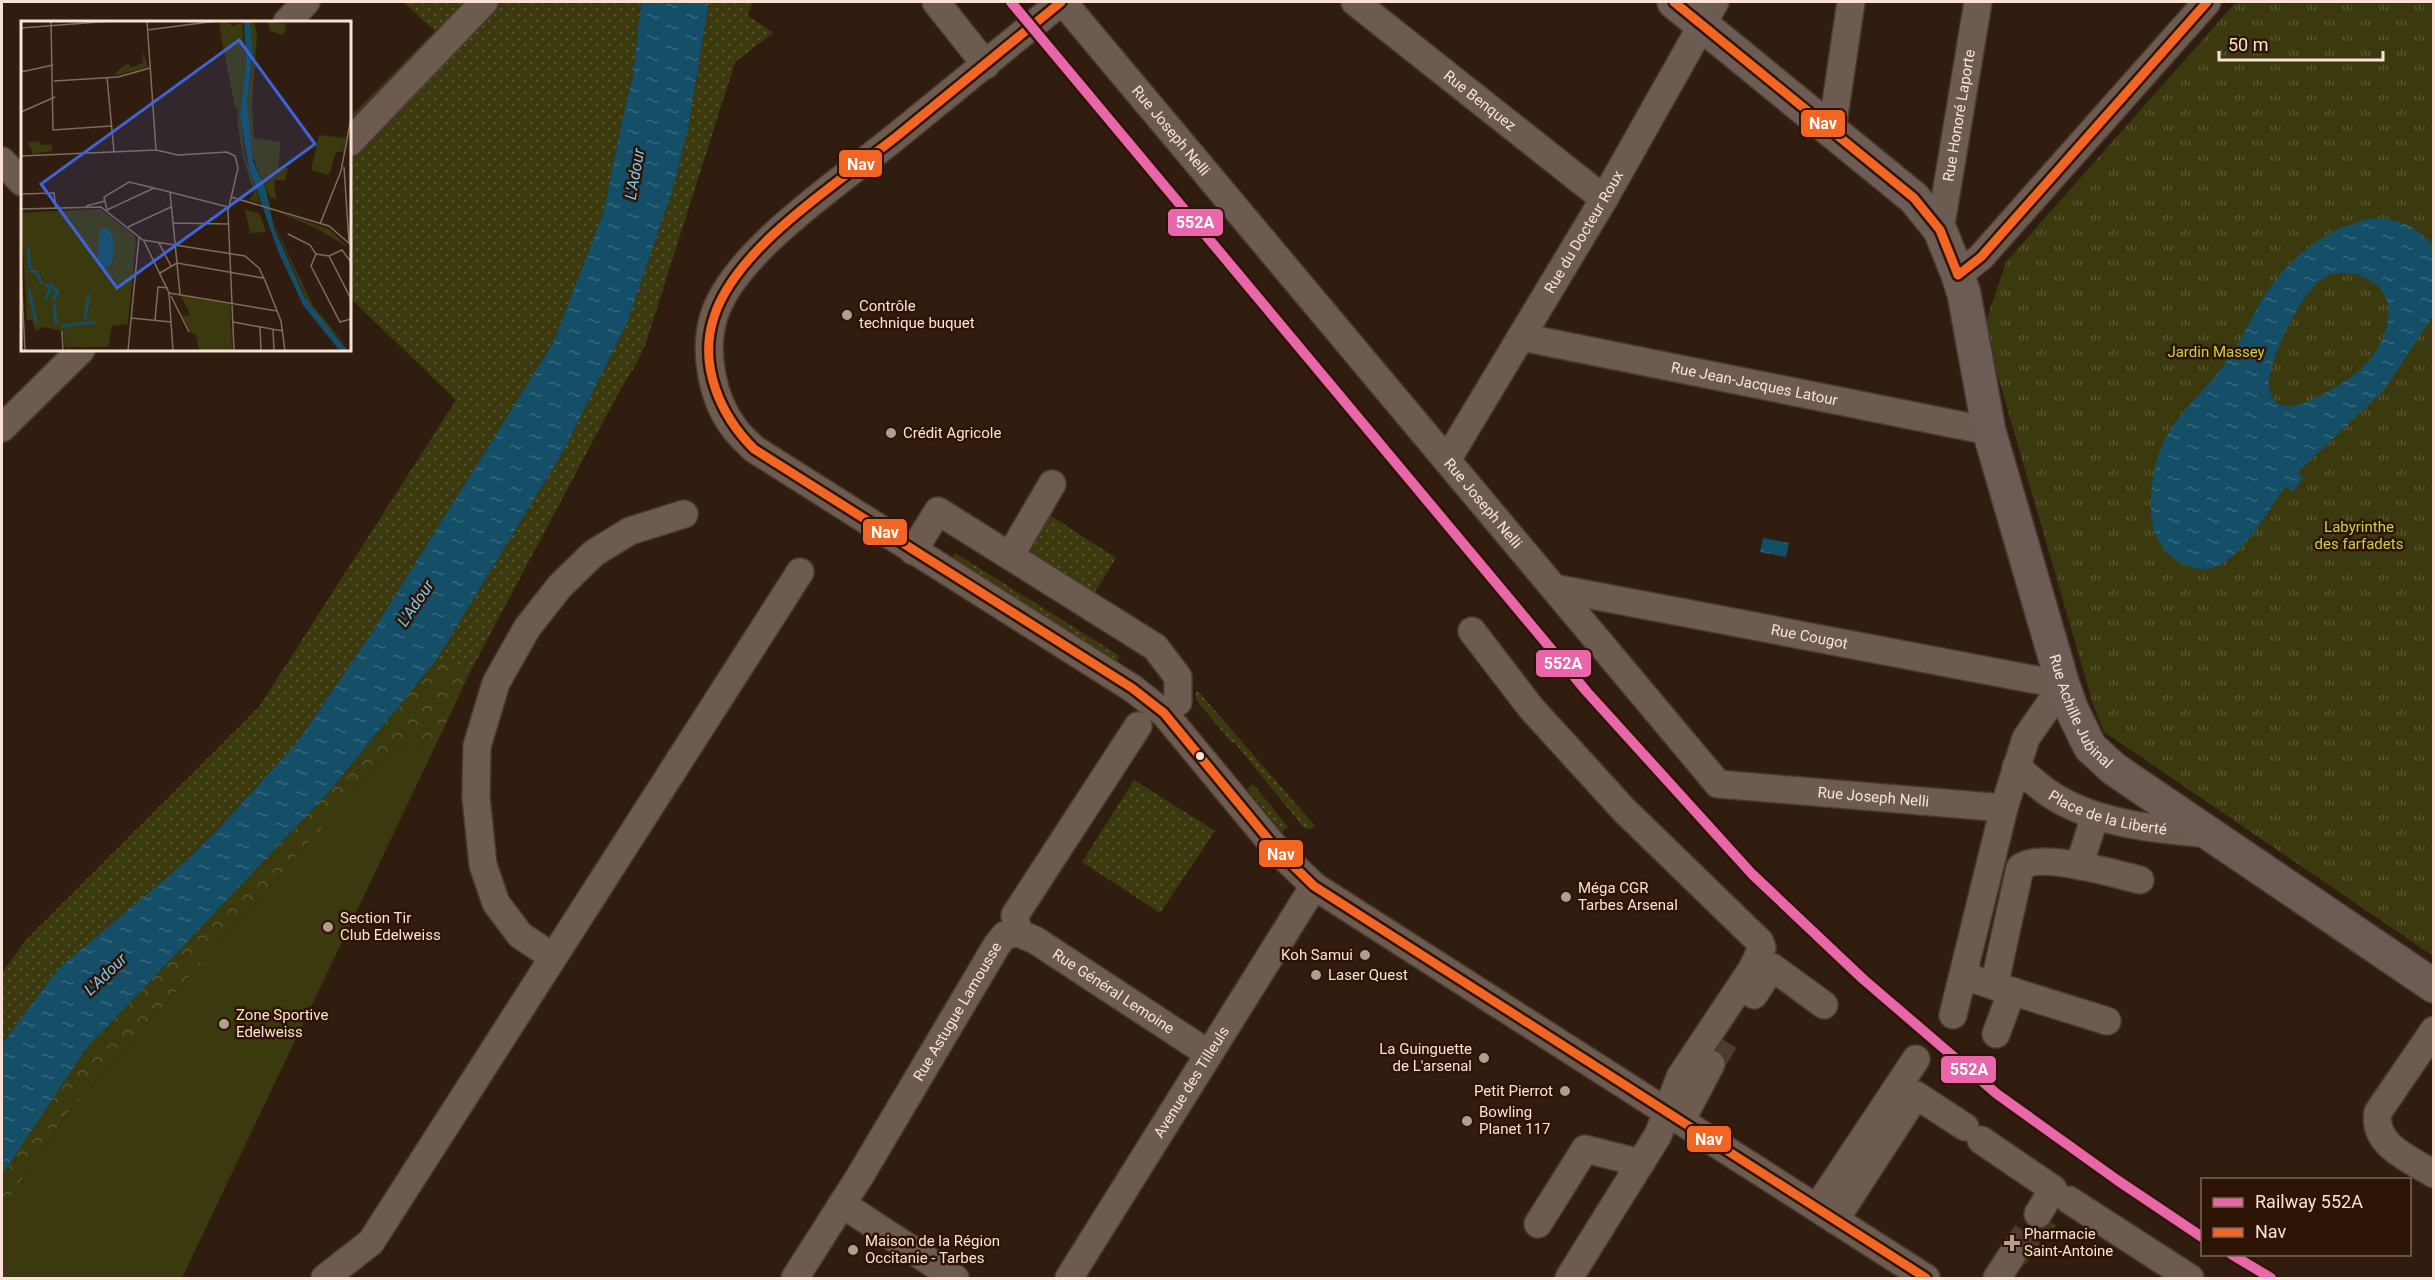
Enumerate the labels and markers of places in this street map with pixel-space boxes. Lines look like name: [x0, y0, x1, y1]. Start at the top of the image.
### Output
place label: Contrôle technique buquet: [859, 297, 975, 332]
marker: Contrôle technique buquet: [840, 308, 854, 322]
place label: Crédit Agricole: [903, 424, 1001, 442]
marker: Crédit Agricole: [884, 426, 898, 440]
unlabelled marker: [1194, 750, 1206, 762]
place label: Méga CGR Tarbes Arsenal: [1578, 879, 1678, 914]
marker: Méga CGR Tarbes Arsenal: [1559, 890, 1573, 904]
place label: Section Tir Club Edelweiss: [340, 909, 441, 944]
marker: Section Tir Club Edelweiss: [321, 920, 335, 934]
place label: Koh Samui: [1281, 946, 1353, 964]
marker: Koh Samui: [1358, 948, 1372, 962]
place label: Laser Quest: [1328, 966, 1408, 984]
marker: Laser Quest: [1309, 968, 1323, 982]
place label: Zone Sportive Edelweiss: [236, 1006, 328, 1041]
marker: Zone Sportive Edelweiss: [217, 1017, 231, 1031]
place label: La Guinguette de L'arsenal: [1379, 1040, 1472, 1075]
marker: La Guinguette de L'arsenal: [1477, 1051, 1491, 1065]
place label: Petit Pierrot: [1474, 1082, 1553, 1100]
marker: Petit Pierrot: [1558, 1084, 1572, 1098]
place label: Bowling Planet 117: [1479, 1103, 1550, 1138]
marker: Bowling Planet 117: [1460, 1114, 1474, 1128]
place label: Pharmacie Saint-Antoine: [2024, 1225, 2113, 1260]
place label: Maison de la Région Occitanie - Tarbes: [865, 1232, 1000, 1267]
marker: Pharmacie Saint-Antoine: [2005, 1236, 2019, 1250]
marker: Maison de la Région Occitanie - Tarbes: [846, 1243, 860, 1257]

